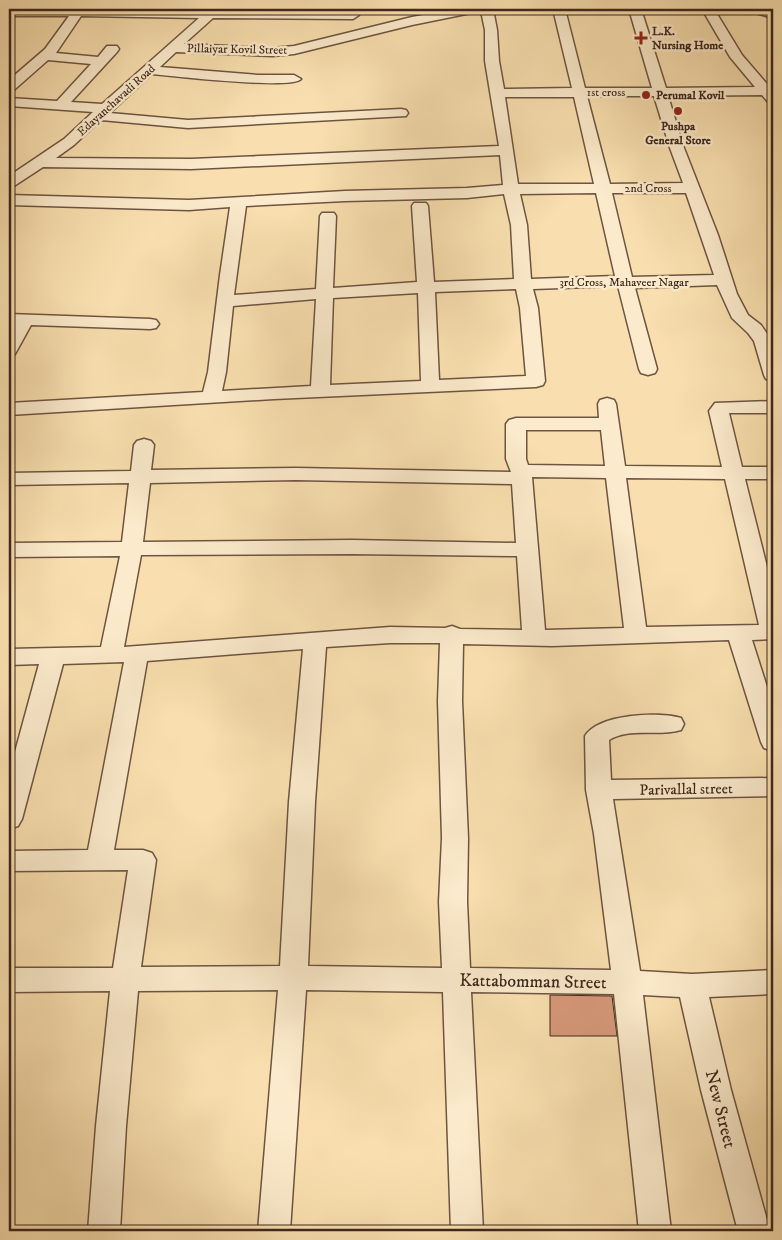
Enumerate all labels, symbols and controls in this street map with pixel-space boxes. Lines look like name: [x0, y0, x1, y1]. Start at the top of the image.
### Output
place label: L.K. Nursing Home: [652, 24, 723, 53]
marker: L.K. Nursing Home: [634, 31, 648, 45]
street label: Pillaiyar Kovil Street: [187, 41, 287, 58]
street label: Edayanchavadi Road: [74, 61, 158, 139]
street label: 1st cross: [587, 85, 625, 100]
place label: Perumal Kovil: [656, 88, 725, 103]
marker: Perumal Kovil: [640, 89, 652, 101]
marker: Pushpa General Store: [672, 105, 684, 117]
place label: Pushpa General Store: [645, 119, 711, 148]
street label: 2nd Cross: [625, 181, 671, 196]
street label: 3rd Cross, Mahaveer Nagar: [559, 275, 689, 290]
street label: Parivallal street: [639, 779, 733, 800]
street label: Kattabomman Street: [459, 970, 607, 994]
street label: New Street: [700, 1068, 740, 1151]

